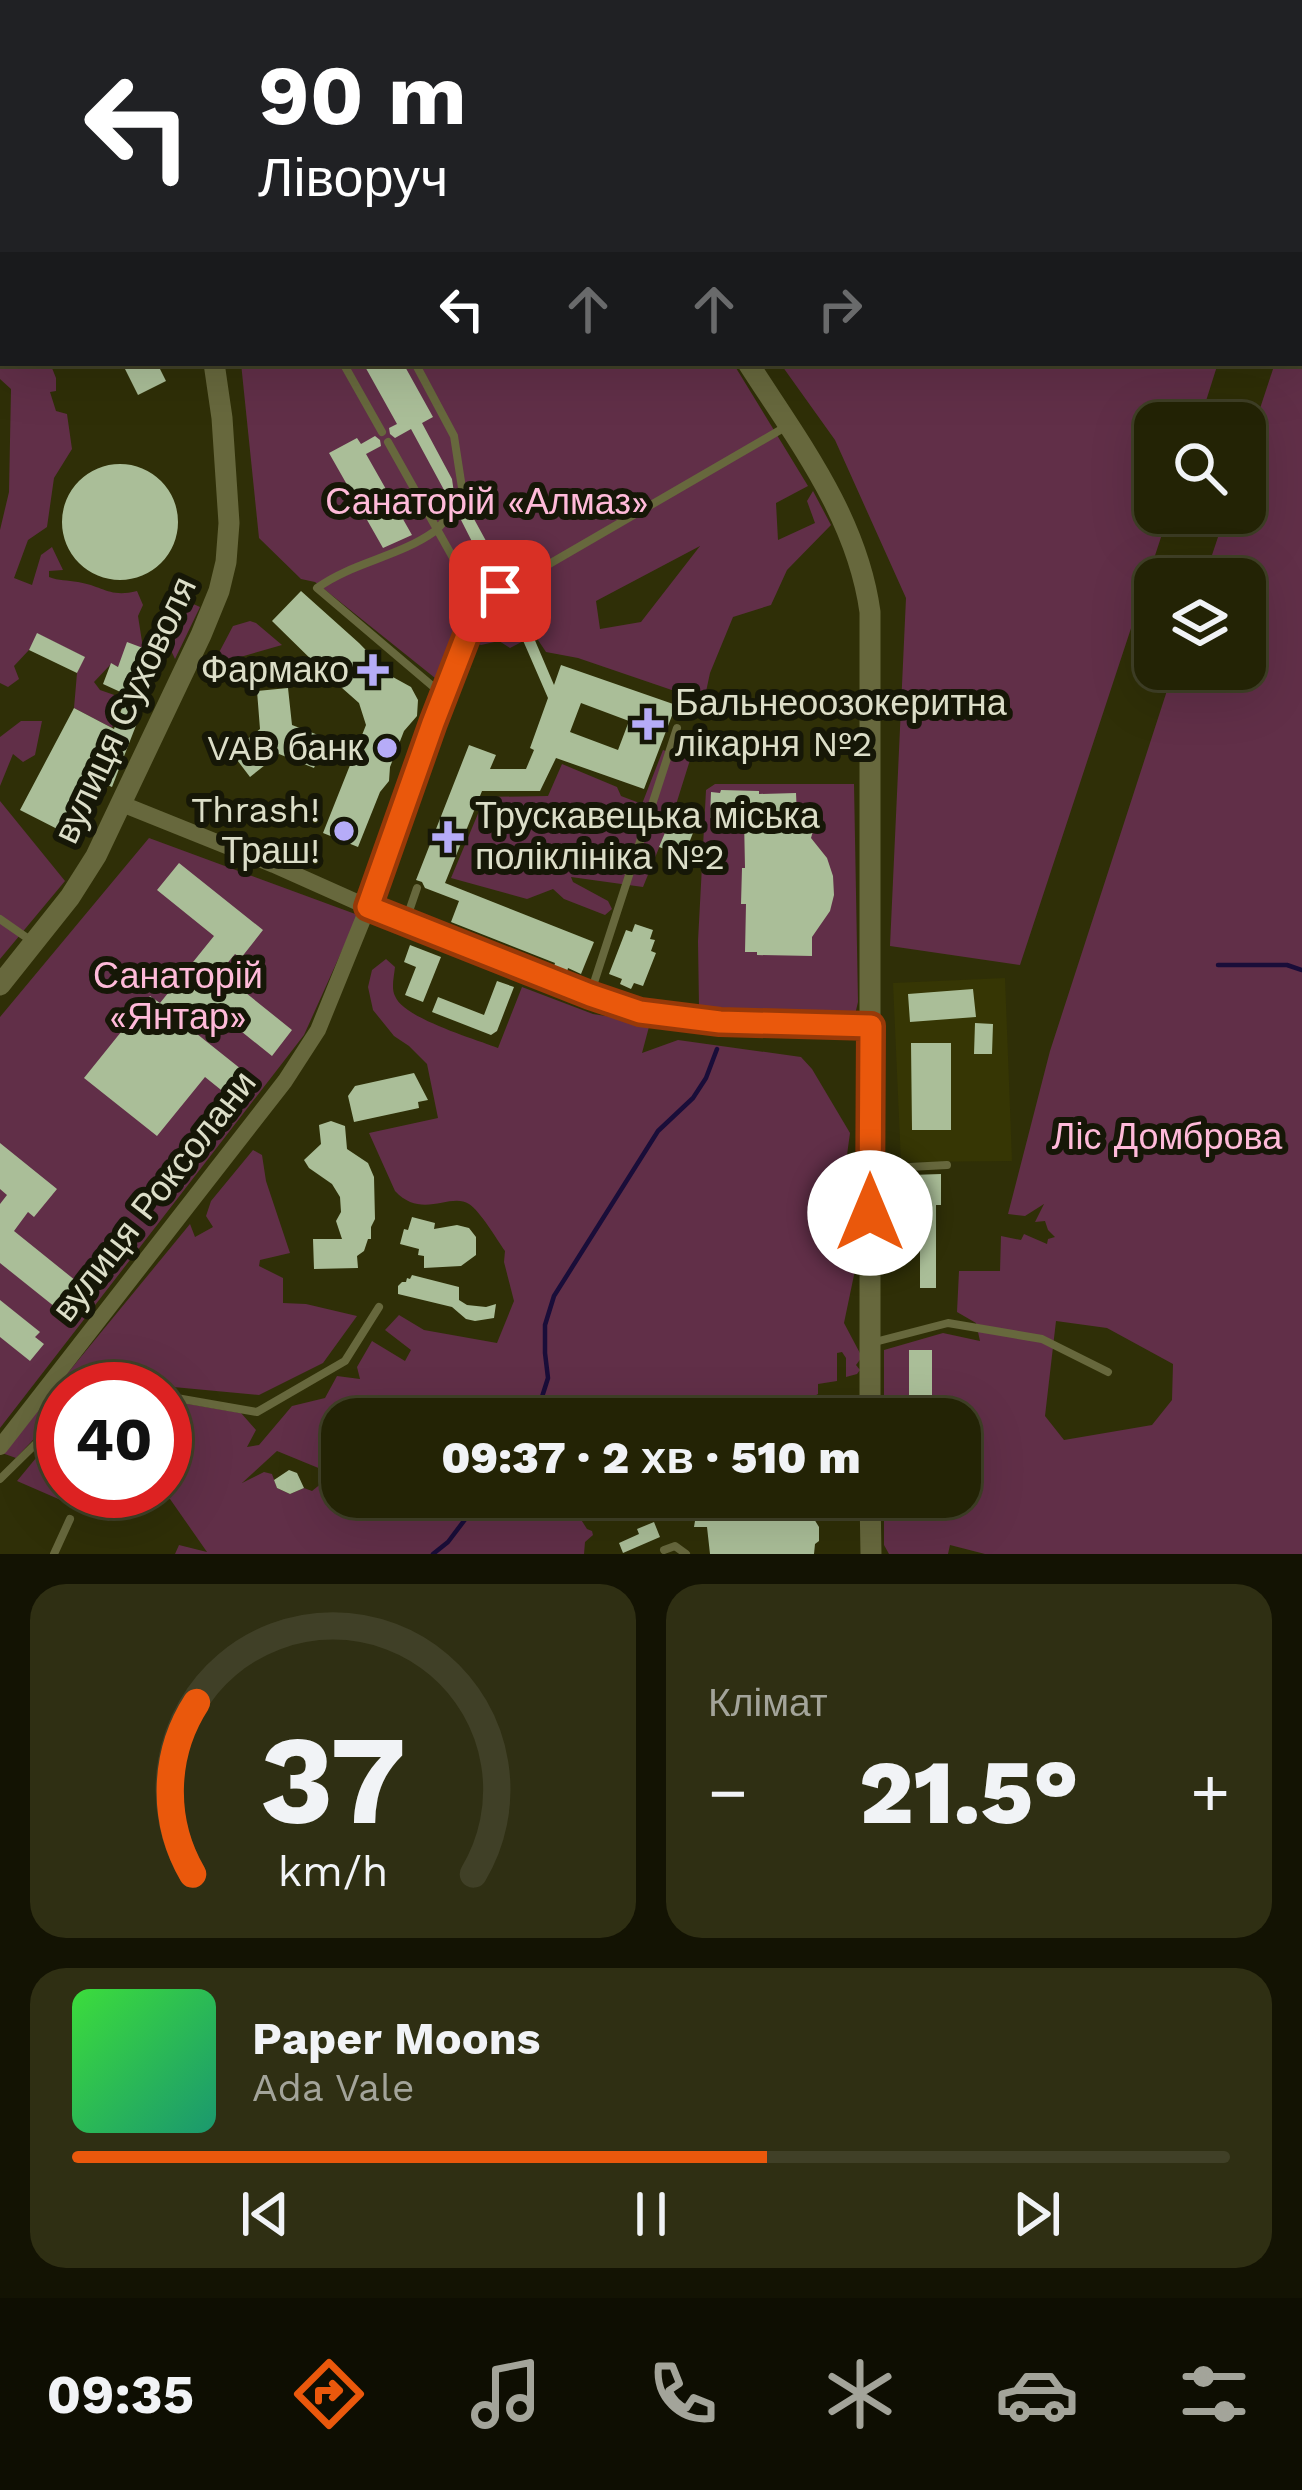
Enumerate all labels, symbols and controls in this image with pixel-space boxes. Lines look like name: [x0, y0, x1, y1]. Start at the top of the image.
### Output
text: 90 m: [258, 46, 467, 144]
icon: left: [60, 48, 216, 204]
text: Ліворуч: [258, 146, 448, 209]
icon: left: [429, 276, 495, 342]
icon: ahead: [555, 276, 621, 342]
icon: ahead: [681, 276, 747, 342]
icon: right: [807, 276, 873, 342]
map controls: [1134, 402, 1266, 690]
button: search: [1134, 402, 1266, 534]
park label: Санаторій «Алмаз»: [325, 481, 649, 523]
pin: [449, 540, 551, 642]
icon: arrive: [467, 558, 533, 624]
button: layers: [1134, 558, 1266, 690]
street label: вулиця Суховоля: [45, 570, 205, 850]
place label: Фармако: [201, 649, 349, 691]
marker: Фармако: [360, 657, 386, 683]
place label: Бальнеоозокеритна лікарня №2: [675, 682, 1008, 765]
marker: Бальнеоозокеритна лікарня №2: [632, 708, 664, 740]
place label: VAB банк: [207, 727, 363, 769]
marker: VAB банк: [374, 735, 400, 761]
place label: Thrash! Траш!: [191, 789, 320, 872]
place label: Трускавецька міська поліклініка №2: [475, 795, 821, 878]
marker: Thrash! Траш!: [331, 818, 357, 844]
marker: Трускавецька міська поліклініка №2: [432, 821, 464, 853]
park label: Санаторій «Янтар»: [93, 955, 263, 1038]
street label: вулиця Роксолани: [43, 1062, 265, 1330]
park label: Ліс Домброва: [1052, 1116, 1283, 1158]
position arrow: [807, 1150, 933, 1276]
speed limit sign: 40: [36, 1362, 192, 1518]
text: 09:37 · 2 хв · 510 m: [441, 1431, 861, 1484]
text: Клімат: [708, 1680, 828, 1725]
text: 37: [260, 1707, 406, 1853]
text: 21.5°: [859, 1739, 1079, 1845]
text: −: [708, 1754, 748, 1831]
text: +: [1190, 1754, 1230, 1831]
text: km/h: [278, 1846, 388, 1896]
text: Paper Moons: [252, 2012, 541, 2065]
text: Ada Vale: [252, 2065, 414, 2110]
icon: previous: [232, 2181, 298, 2247]
icon: pause: [618, 2181, 684, 2247]
icon: next: [1004, 2181, 1070, 2247]
icon: directions: [287, 2352, 371, 2436]
icon: music: [464, 2352, 548, 2436]
icon: phone: [641, 2352, 725, 2436]
icon: climate: [818, 2352, 902, 2436]
icon: car: [995, 2352, 1079, 2436]
icon: filters: [1172, 2352, 1256, 2436]
text: 09:35: [46, 2363, 194, 2426]

